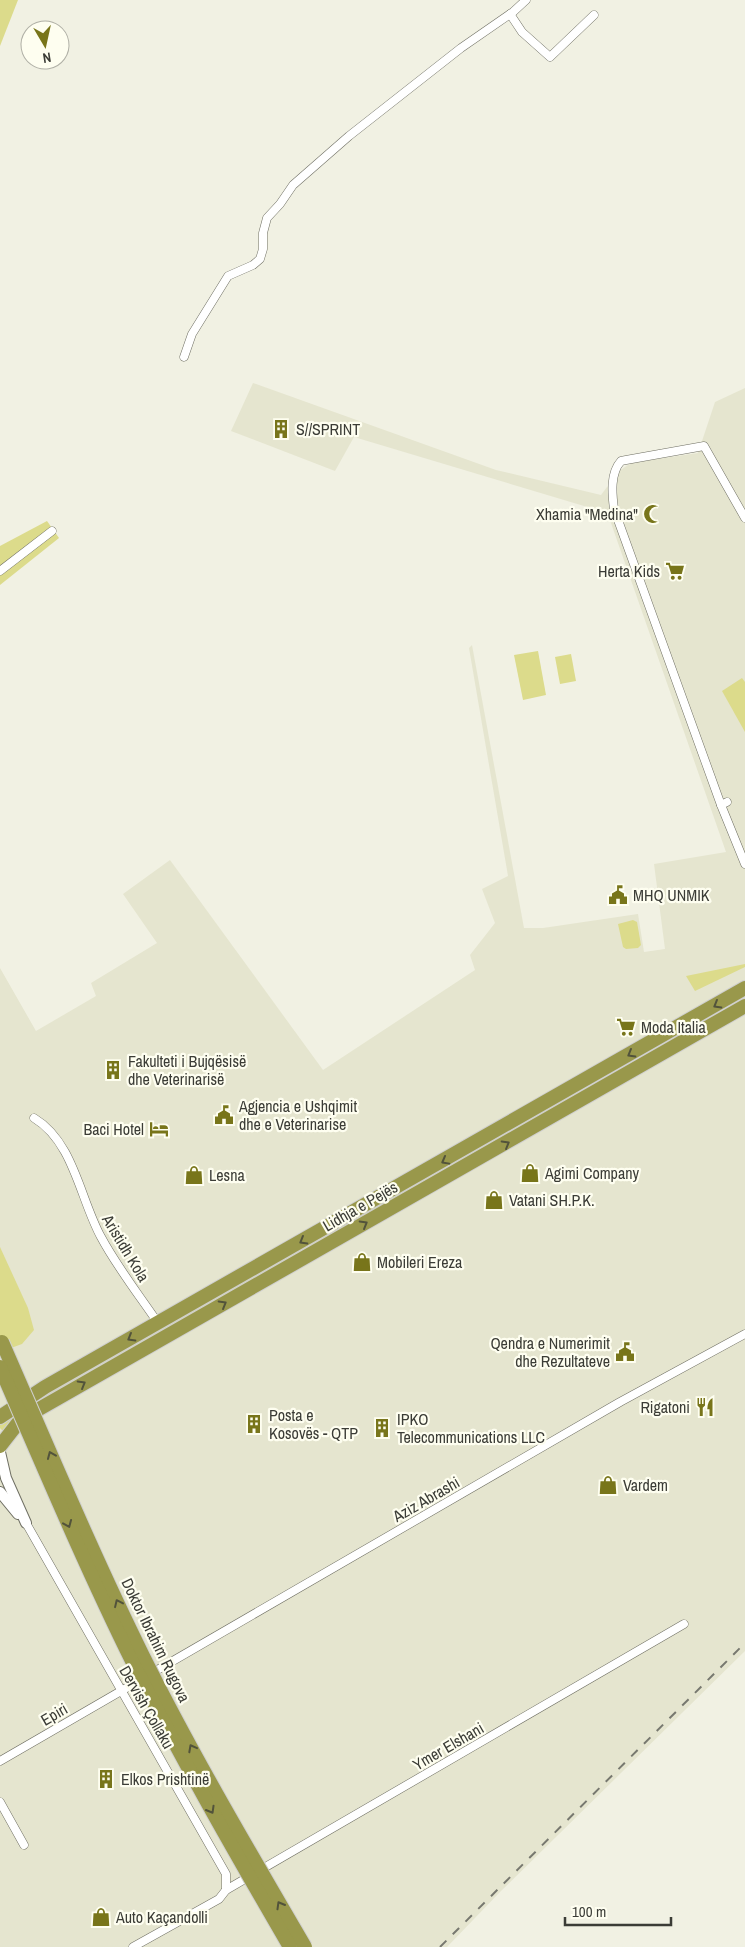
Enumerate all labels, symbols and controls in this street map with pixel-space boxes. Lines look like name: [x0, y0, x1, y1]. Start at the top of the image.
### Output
north arrow: [20, 20, 70, 70]
text: N: [42, 48, 53, 67]
building icon: S//SPRINT: [270, 418, 292, 440]
place label: S//SPRINT: [296, 418, 360, 440]
place label: Xhamia "Medina": [536, 503, 638, 525]
mosque icon: Xhamia "Medina": [642, 503, 664, 525]
place label: Herta Kids: [598, 560, 660, 582]
supermarket icon: Herta Kids: [664, 560, 686, 582]
public building icon: MHQ UNMIK: [607, 884, 629, 906]
place label: MHQ UNMIK: [633, 884, 710, 906]
one-way arrow: [713, 998, 722, 1008]
supermarket icon: Moda Italia: [615, 1016, 637, 1038]
place label: Moda Italia: [641, 1016, 707, 1038]
one-way arrow: [628, 1048, 637, 1058]
place label: Fakulteti i Bujqësisë dhe Veterinarisë: [128, 1050, 246, 1090]
building icon: Fakulteti i Bujqësisë dhe Veterinarisë: [102, 1059, 124, 1081]
place label: Agjencia e Ushqimit dhe e Veterinarise: [238, 1095, 357, 1135]
public building icon: Agjencia e Ushqimit dhe e Veterinarise: [213, 1104, 235, 1126]
place label: Baci Hotel: [83, 1118, 144, 1140]
hotel icon: Baci Hotel: [148, 1118, 170, 1140]
one-way arrow: [500, 1140, 509, 1150]
one-way arrow: [441, 1155, 450, 1165]
shop icon: Agimi Company: [519, 1162, 541, 1184]
place label: Agimi Company: [544, 1162, 640, 1184]
shop icon: Lesna: [183, 1164, 205, 1186]
place label: Lesna: [209, 1164, 245, 1186]
street label: Lidhja e Pejës: [318, 1176, 402, 1236]
shop icon: Vatani SH.P.K.: [483, 1189, 505, 1211]
place label: Vatani SH.P.K.: [509, 1189, 595, 1211]
street label: Aristidh Kola: [97, 1209, 155, 1286]
one-way arrow: [359, 1221, 368, 1231]
one-way arrow: [300, 1235, 309, 1245]
shop icon: Mobileri Ereza: [351, 1251, 373, 1273]
place label: Mobileri Ereza: [377, 1251, 463, 1273]
one-way arrow: [218, 1301, 227, 1311]
one-way arrow: [128, 1332, 137, 1342]
place label: Qendra e Numerimit dhe Rezultateve: [490, 1332, 610, 1372]
public building icon: Qendra e Numerimit dhe Rezultateve: [614, 1341, 636, 1363]
one-way arrow: [76, 1381, 85, 1391]
place label: Rigatoni: [640, 1396, 690, 1418]
restaurant icon: Rigatoni: [694, 1396, 716, 1418]
place label: Posta e Kosovës - QTP: [269, 1404, 358, 1444]
place label: IPKO Telecommunications LLC: [397, 1408, 545, 1448]
building icon: Posta e Kosovës - QTP: [243, 1413, 265, 1435]
building icon: IPKO Telecommunications LLC: [371, 1417, 393, 1439]
one-way arrow: [47, 1451, 58, 1460]
street label: Aziz Abrashi: [388, 1471, 463, 1527]
shop icon: Vardem: [597, 1474, 619, 1496]
place label: Vardem: [623, 1474, 668, 1496]
one-way arrow: [62, 1519, 73, 1528]
street label: Doktor Ibrahim Rugova: [116, 1574, 196, 1706]
one-way arrow: [114, 1599, 124, 1608]
street label: Dervish Çollaku: [114, 1661, 180, 1753]
street label: Epiri: [36, 1698, 72, 1730]
street label: Ymer Elshani: [408, 1717, 488, 1775]
one-way arrow: [188, 1745, 198, 1754]
building icon: Elkos Prishtinë: [95, 1768, 117, 1790]
place label: Elkos Prishtinë: [121, 1768, 209, 1790]
one-way arrow: [205, 1805, 215, 1814]
scale bar: [565, 1894, 671, 1926]
one-way arrow: [277, 1901, 287, 1910]
text: 100 m: [572, 1901, 606, 1922]
shop icon: Auto Kaçandolli: [90, 1906, 112, 1928]
place label: Auto Kaçandolli: [115, 1906, 208, 1928]

